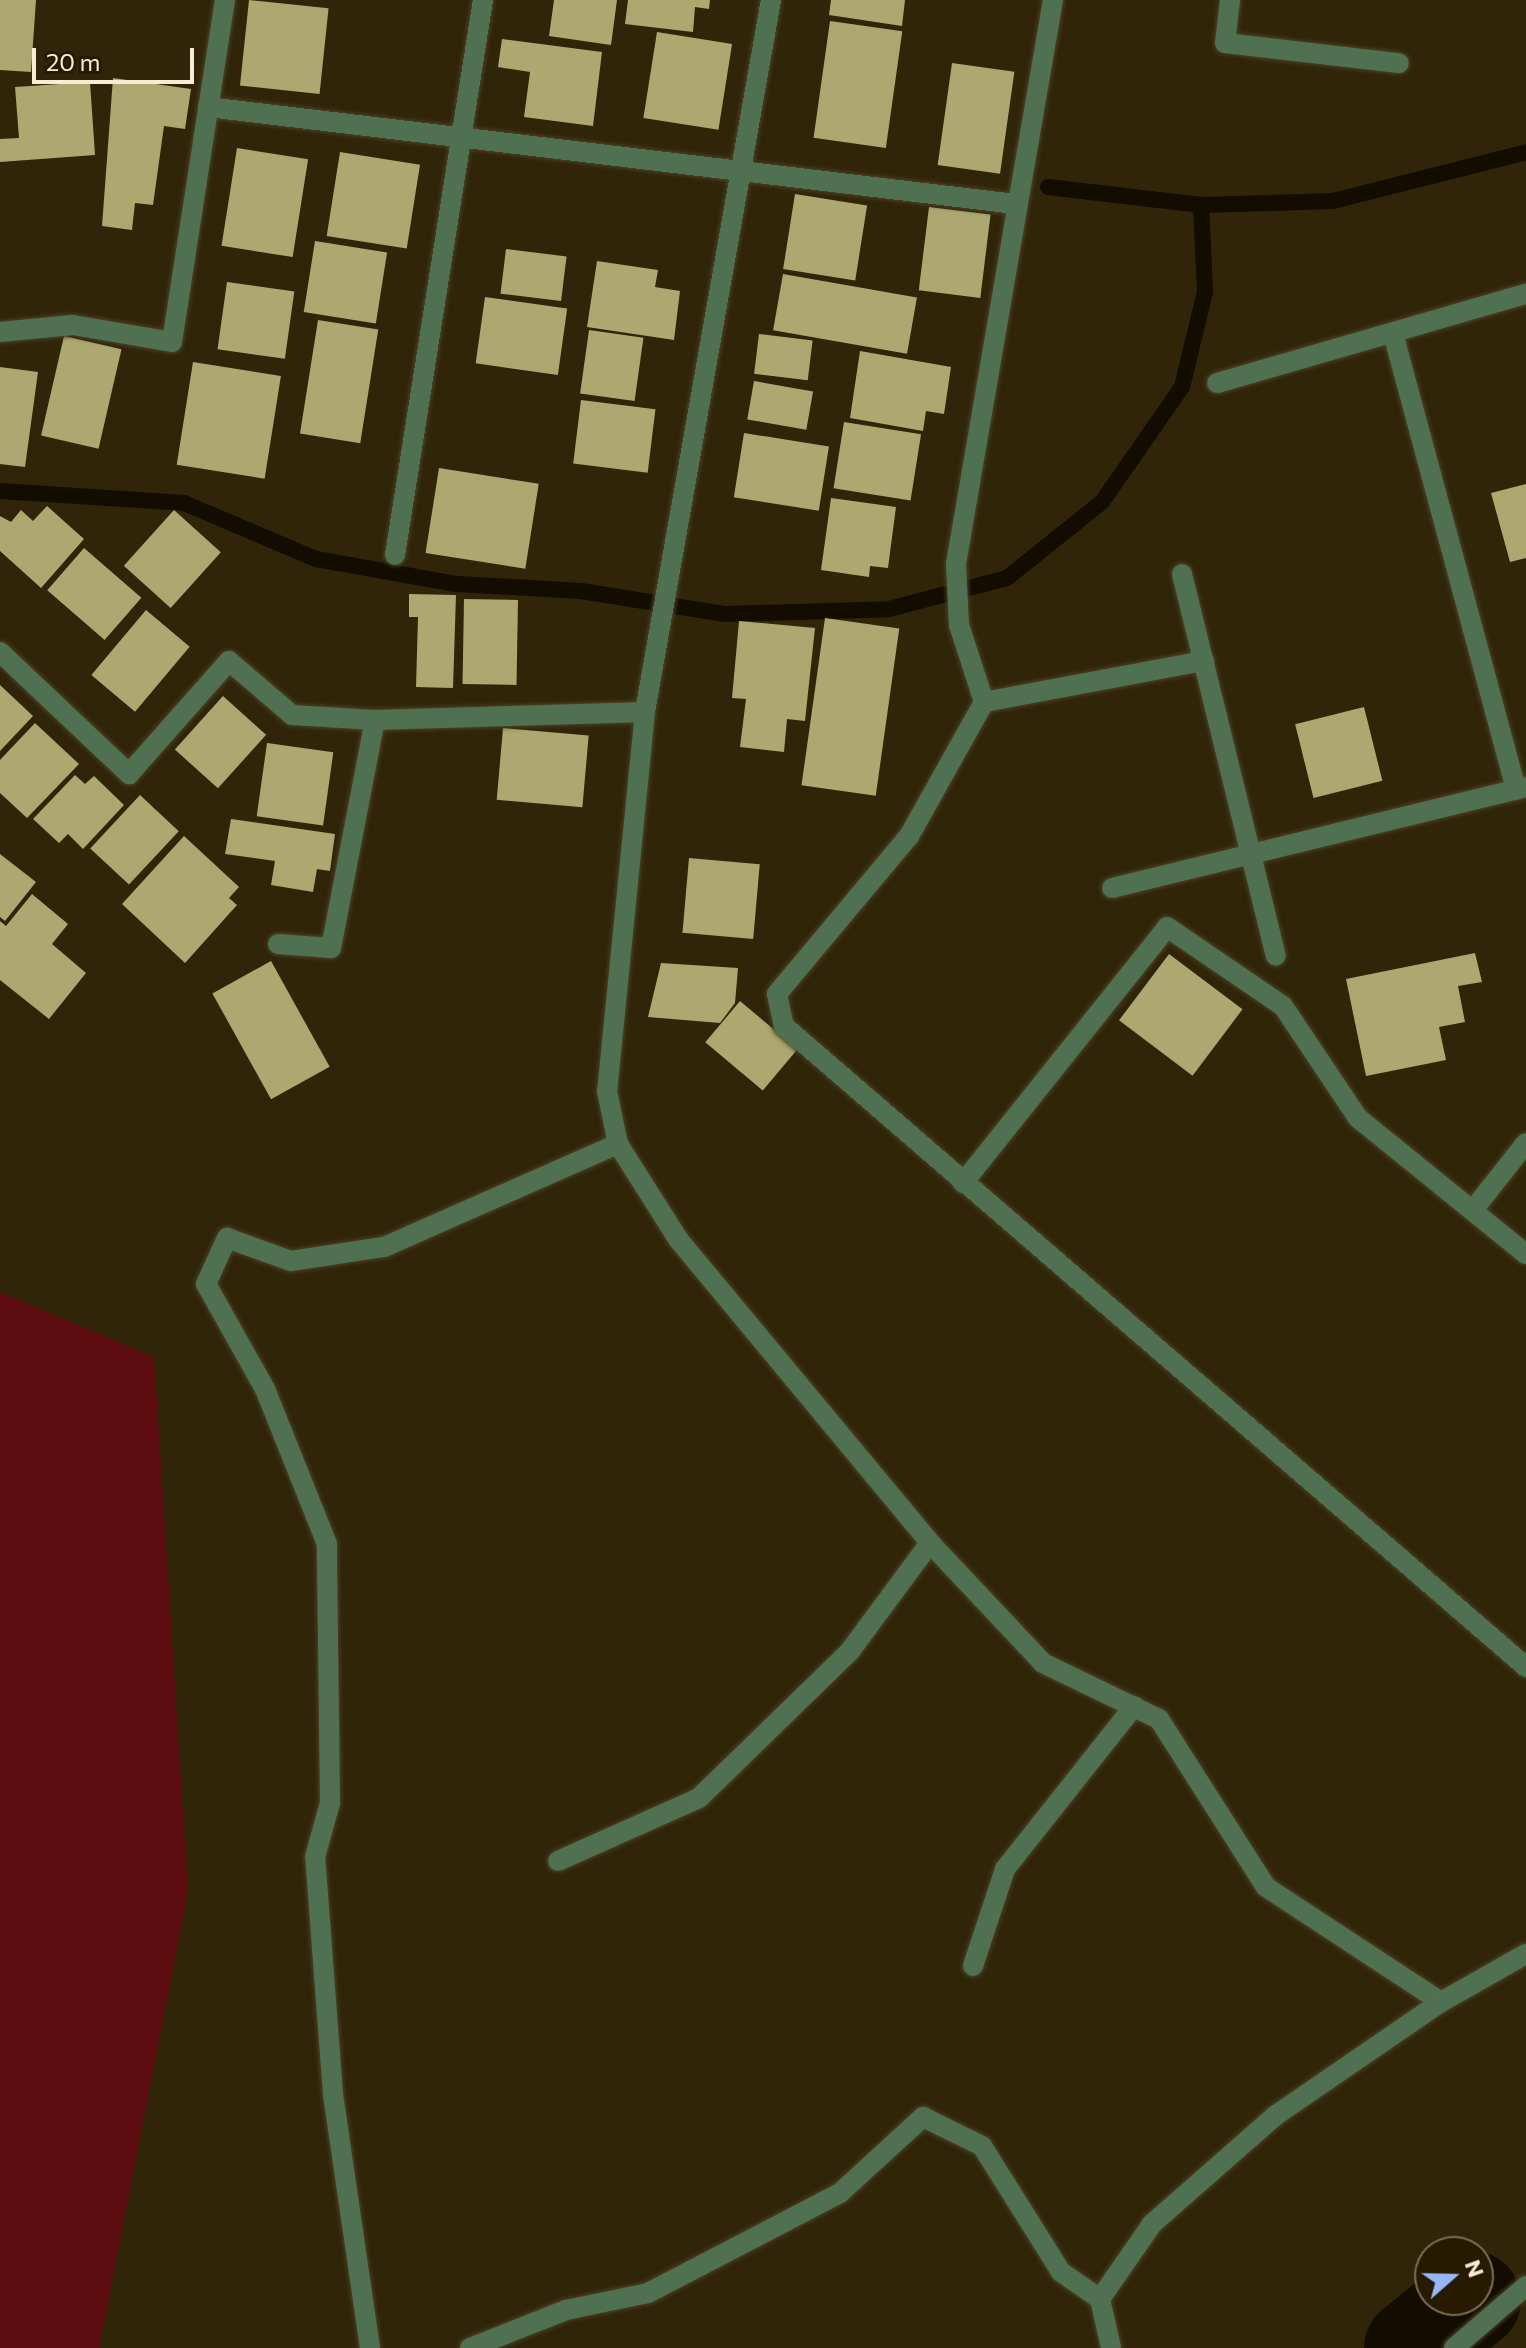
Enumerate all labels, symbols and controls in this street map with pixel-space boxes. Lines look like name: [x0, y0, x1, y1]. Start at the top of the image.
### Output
scale bar: [36, 32, 198, 82]
text: 20 m: [46, 47, 100, 76]
north arrow: [1414, 2236, 1494, 2316]
text: N: [1460, 2256, 1491, 2281]

